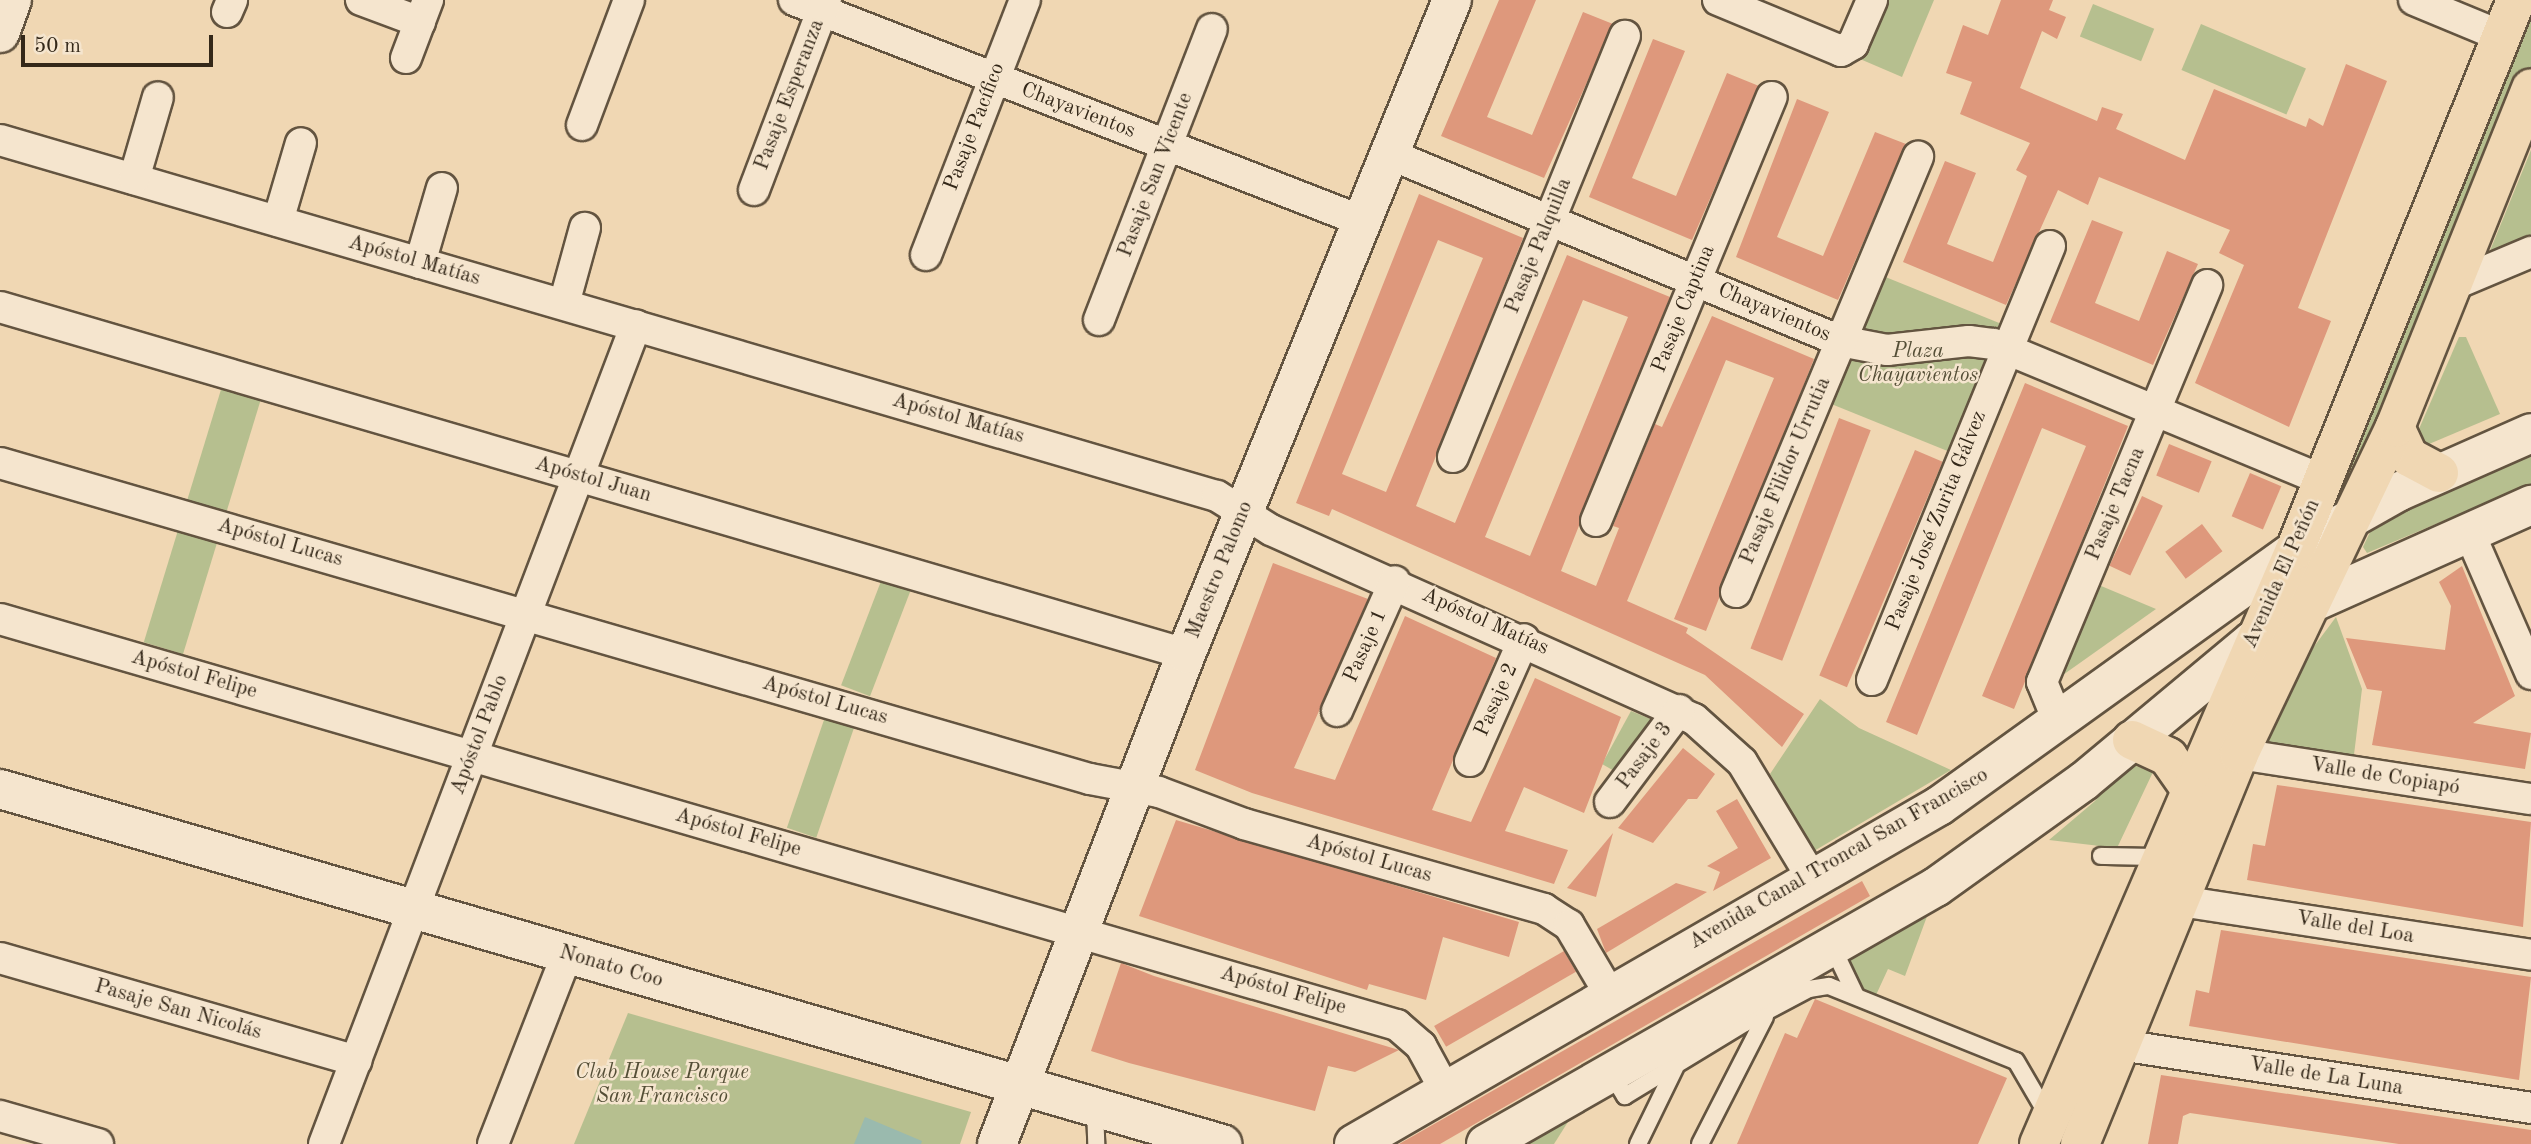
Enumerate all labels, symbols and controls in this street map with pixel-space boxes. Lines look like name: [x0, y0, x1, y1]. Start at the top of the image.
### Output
street label: Pasaje Esperanza: [750, 16, 830, 174]
scale bar: [24, 21, 217, 65]
text: 50 m: [34, 36, 81, 57]
street label: Pasaje Pacífico: [939, 60, 1011, 194]
street label: Chayavientos: [1017, 78, 1139, 144]
street label: Pasaje San Vicente: [1113, 89, 1199, 261]
street label: Pasaje Palquilla: [1500, 175, 1578, 317]
street label: Apóstol Matías: [345, 230, 483, 292]
street label: Pasaje Captina: [1647, 241, 1721, 377]
street label: Chayavientos: [1714, 278, 1834, 348]
park label: Plaza Chayavientos: [1858, 339, 1978, 389]
street label: Pasaje Filidor Urrutia: [1735, 374, 1837, 568]
street label: Apóstol Matías: [889, 388, 1027, 450]
street label: Pasaje José Zurita Gálvez: [1881, 407, 1993, 635]
street label: Pasaje Tacna: [2081, 444, 2151, 564]
street label: Apóstol Juan: [532, 451, 654, 509]
street label: Avenida El Peñón: [2238, 495, 2326, 653]
street label: Maestro Palomo: [1181, 498, 1259, 642]
street label: Apóstol Lucas: [214, 513, 346, 573]
street label: Apóstol Matías: [1418, 583, 1552, 661]
street label: Pasaje 1: [1339, 605, 1393, 687]
street label: Apóstol Felipe: [128, 645, 260, 705]
street label: Pasaje 2: [1470, 659, 1524, 741]
street label: Apóstol Lucas: [759, 671, 891, 731]
street label: Apóstol Pablo: [446, 672, 514, 798]
street label: Pasaje 3: [1612, 717, 1678, 795]
street label: Valle de Copiapó: [2308, 753, 2462, 801]
street label: Avenida Canal Troncal San Francisco: [1685, 763, 1993, 955]
street label: Apóstol Felipe: [672, 803, 804, 863]
street label: Apóstol Lucas: [1303, 829, 1435, 889]
street label: Valle del Loa: [2294, 906, 2416, 950]
street label: Nonato Coo: [556, 940, 666, 994]
street label: Apóstol Felipe: [1217, 961, 1349, 1021]
street label: Pasaje San Nicolás: [92, 974, 264, 1046]
street label: Valle de La Luna: [2247, 1052, 2405, 1102]
park label: Club House Parque San Francisco: [575, 1060, 749, 1110]

